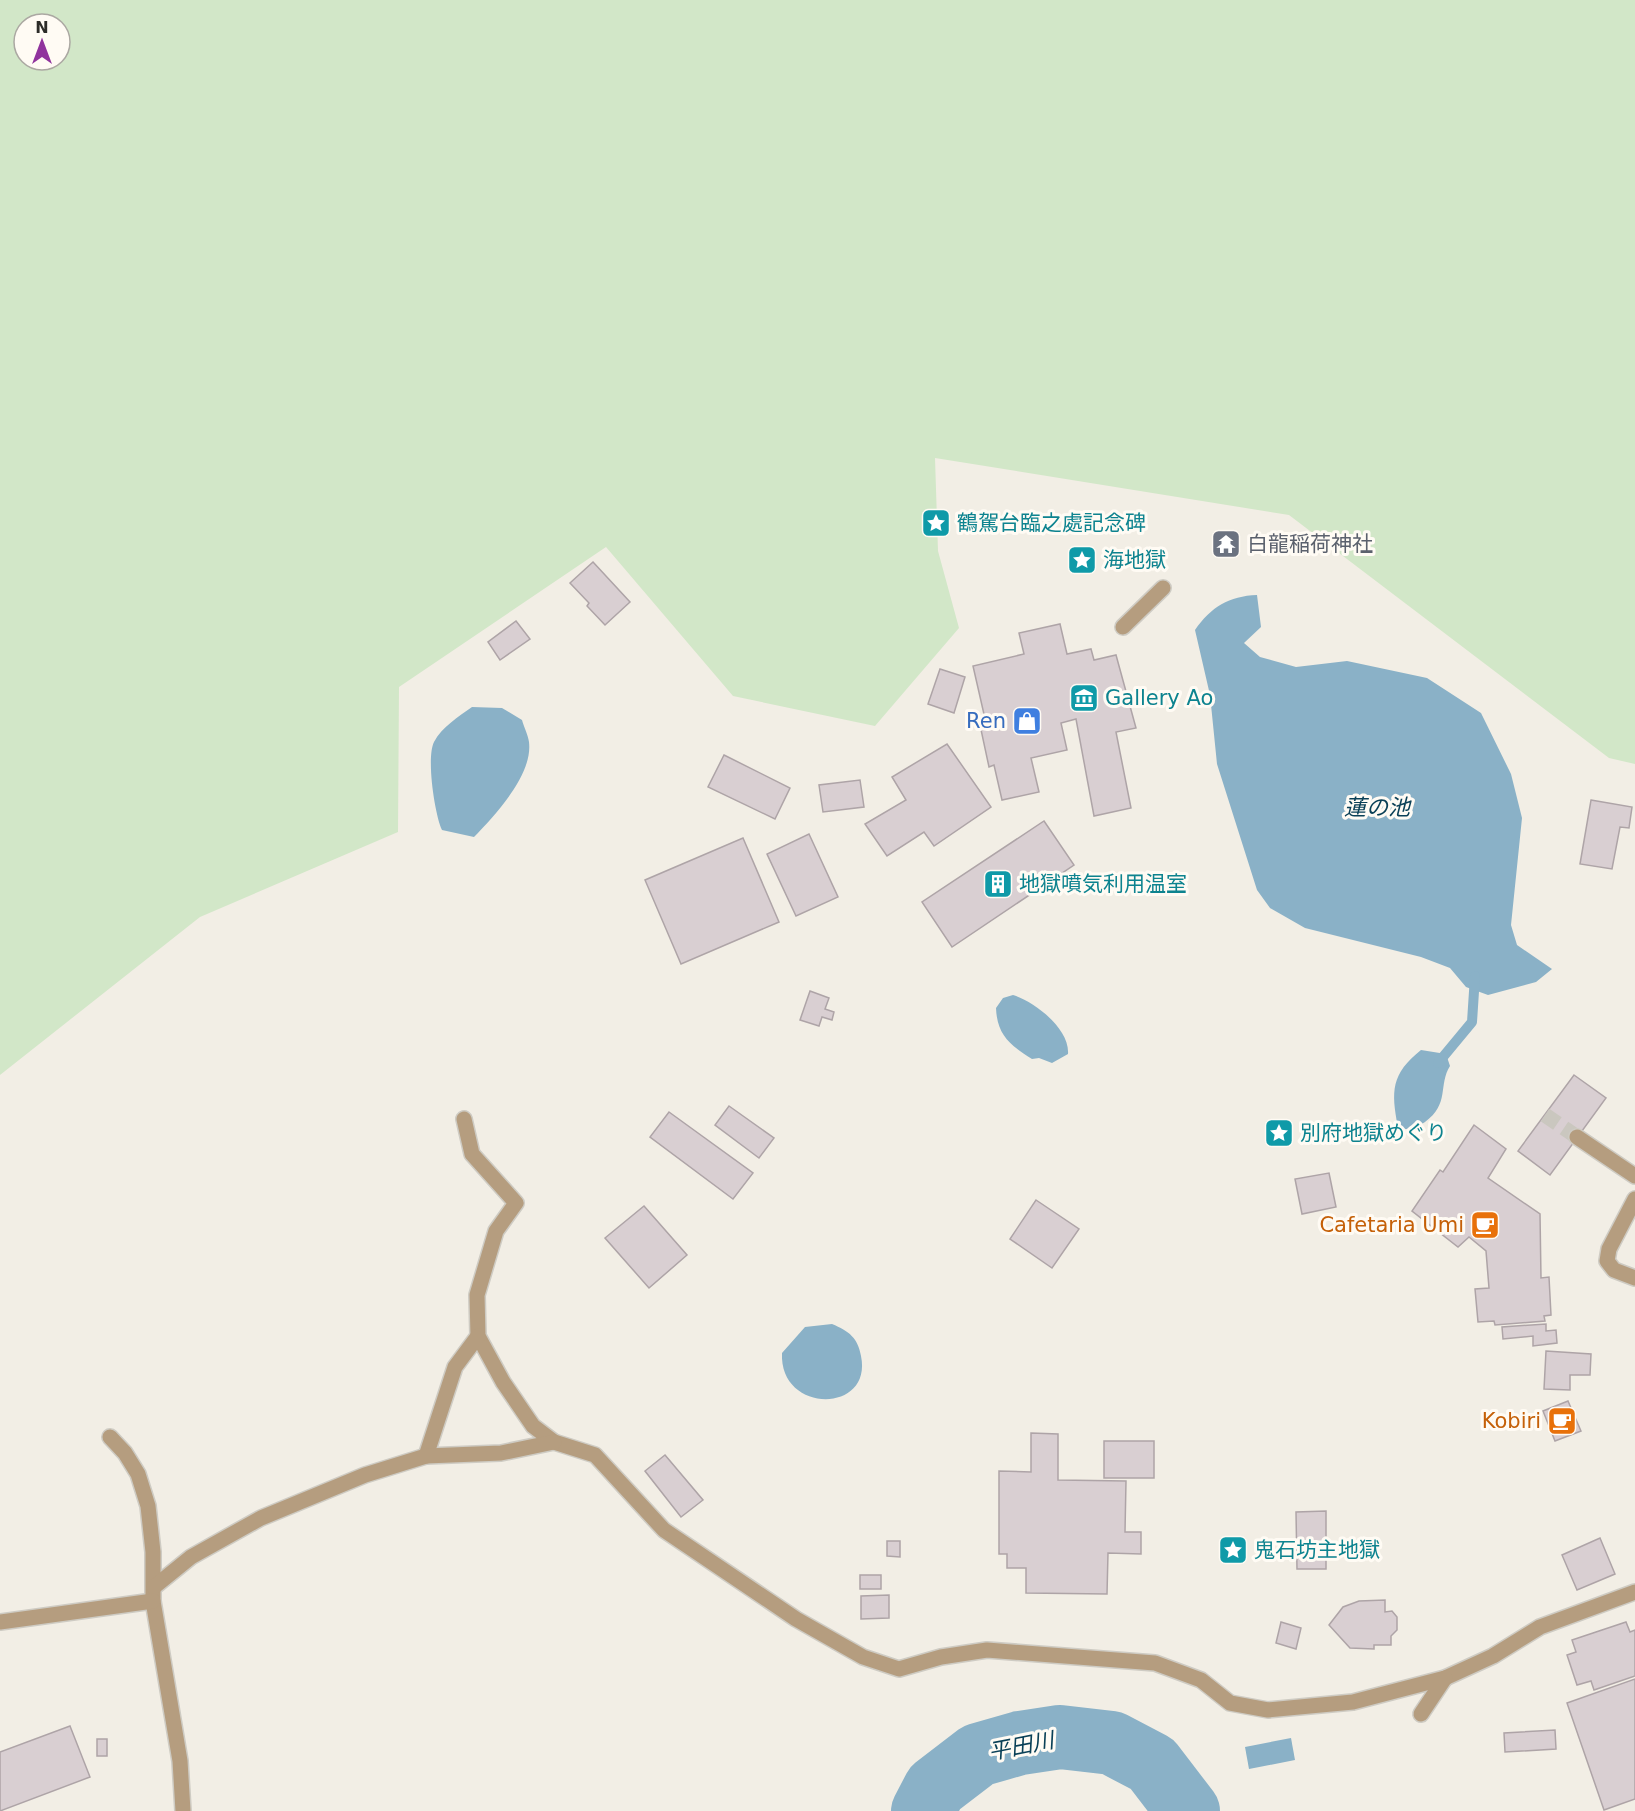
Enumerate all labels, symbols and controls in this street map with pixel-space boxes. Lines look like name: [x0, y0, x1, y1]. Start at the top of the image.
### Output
north arrow: [12, 12, 72, 72]
text: N: [35, 18, 49, 37]
place icon: 鶴駕台臨之處記念碑: [920, 507, 952, 539]
place label: 鶴駕台臨之處記念碑: [957, 511, 1146, 535]
temple icon: 白龍稲荷神社: [1210, 528, 1242, 560]
place label: 白龍稲荷神社: [1247, 532, 1373, 556]
place icon: 海地獄: [1066, 544, 1098, 576]
place label: 海地獄: [1103, 548, 1166, 572]
museum icon: Gallery Ao: [1068, 682, 1100, 714]
place label: Gallery Ao: [1105, 686, 1213, 710]
shop icon: Ren: [1011, 705, 1043, 737]
place label: Ren: [966, 709, 1006, 733]
water label: 蓮の池: [1344, 795, 1412, 820]
building icon: 地獄噴気利用温室: [982, 868, 1014, 900]
place label: 地獄噴気利用温室: [1019, 872, 1187, 896]
place icon: 別府地獄めぐり: [1263, 1117, 1295, 1149]
place label: 別府地獄めぐり: [1300, 1121, 1447, 1145]
cafe icon: Cafetaria Umi: [1469, 1209, 1501, 1241]
place label: Cafetaria Umi: [1319, 1213, 1464, 1237]
cafe icon: Kobiri: [1546, 1405, 1578, 1437]
place label: Kobiri: [1482, 1409, 1541, 1433]
place icon: 鬼石坊主地獄: [1217, 1534, 1249, 1566]
place label: 鬼石坊主地獄: [1254, 1538, 1380, 1562]
water label: 平田川: [986, 1727, 1058, 1765]

